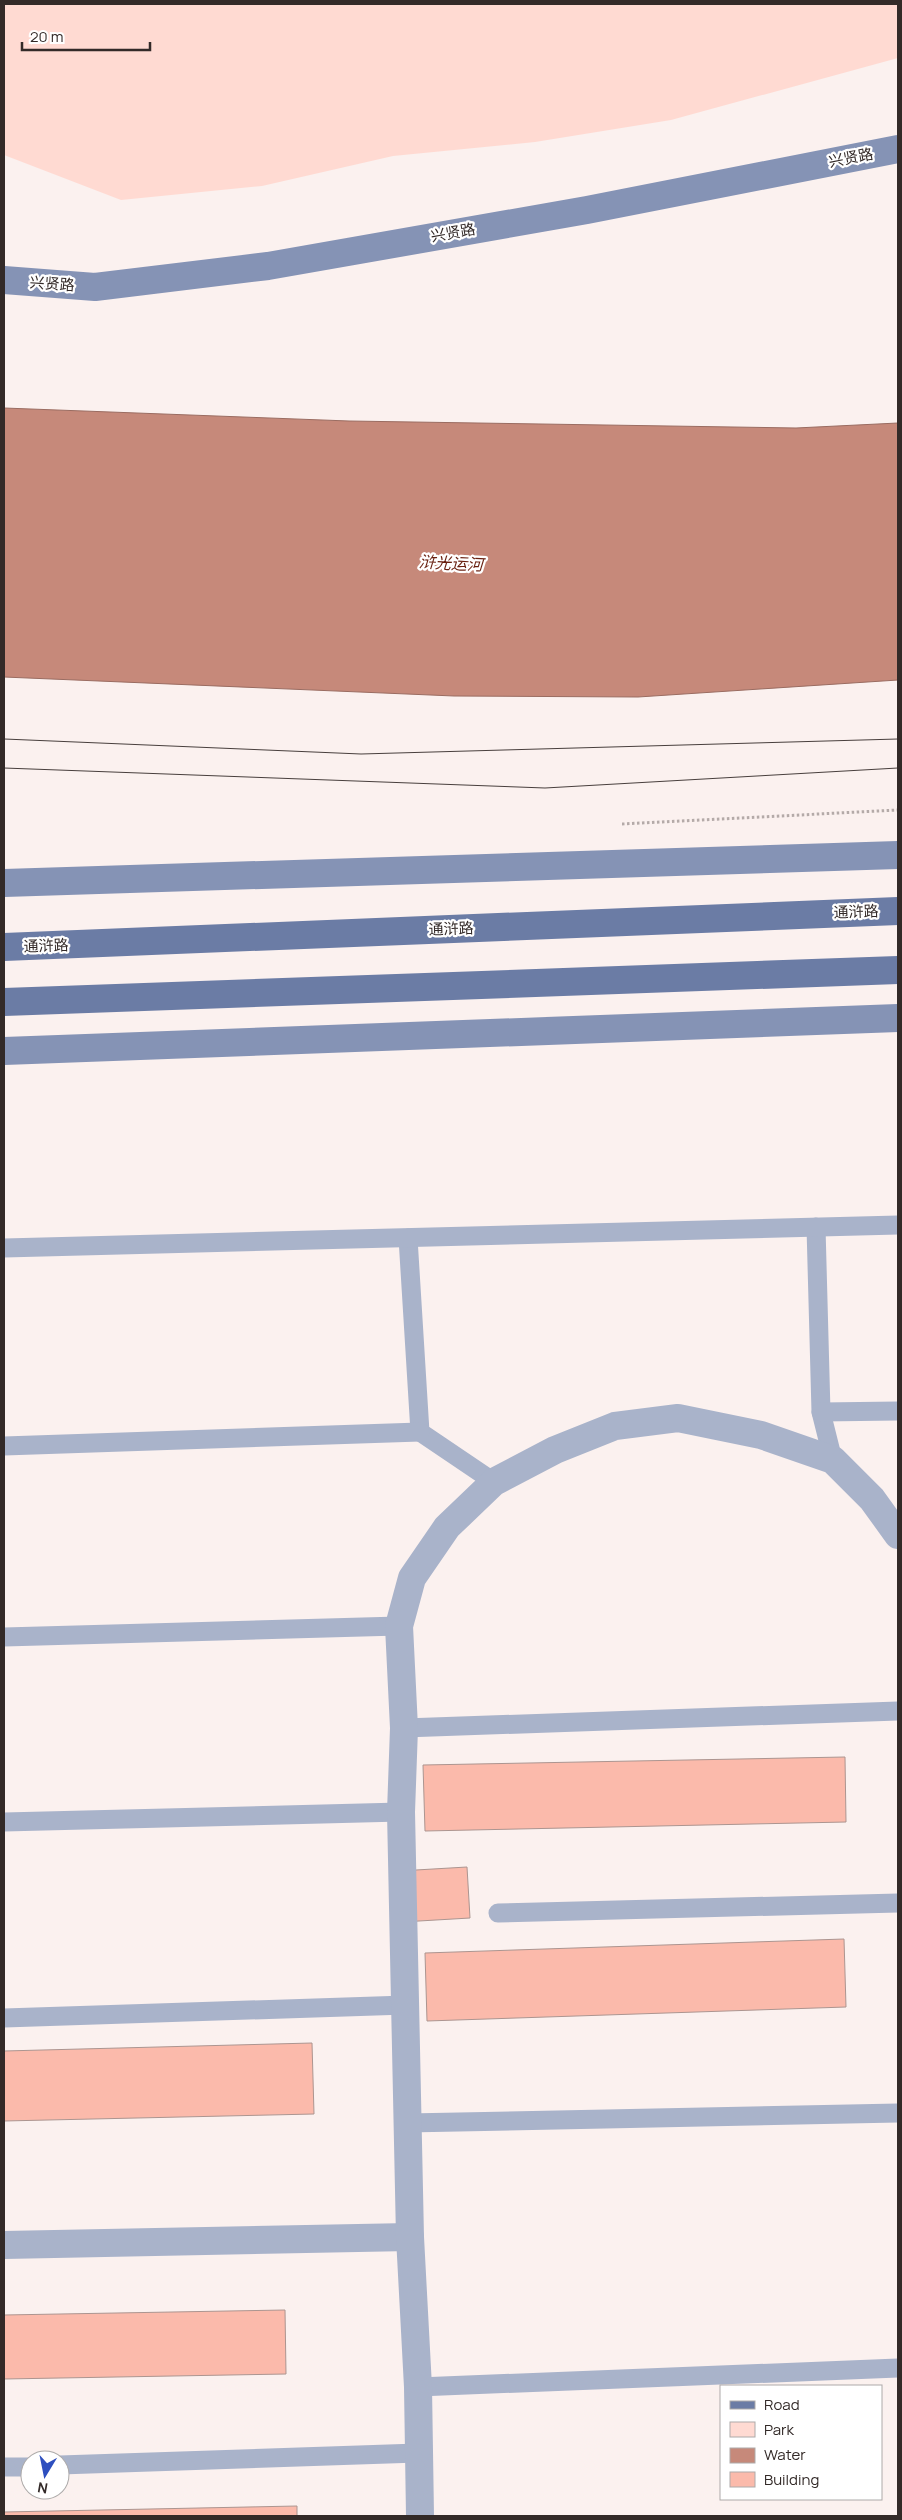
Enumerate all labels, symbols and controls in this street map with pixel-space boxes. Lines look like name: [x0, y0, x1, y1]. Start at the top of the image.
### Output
scale bar: [22, 20, 150, 52]
text: 20 m: [30, 26, 63, 47]
street label: 兴贤路: [827, 143, 875, 172]
street label: 兴贤路: [429, 218, 477, 247]
street label: 兴贤路: [29, 271, 75, 296]
water label: 浒光运河: [418, 550, 487, 576]
street label: 通浒路: [833, 900, 879, 923]
street label: 通浒路: [428, 917, 474, 940]
street label: 通浒路: [23, 934, 69, 957]
legend: [720, 2385, 882, 2500]
text: Road: [764, 2394, 800, 2415]
text: Park: [764, 2419, 794, 2440]
text: Water: [764, 2444, 806, 2465]
north arrow: [20, 2450, 70, 2500]
text: Building: [764, 2469, 819, 2490]
text: N: [36, 2478, 49, 2499]

